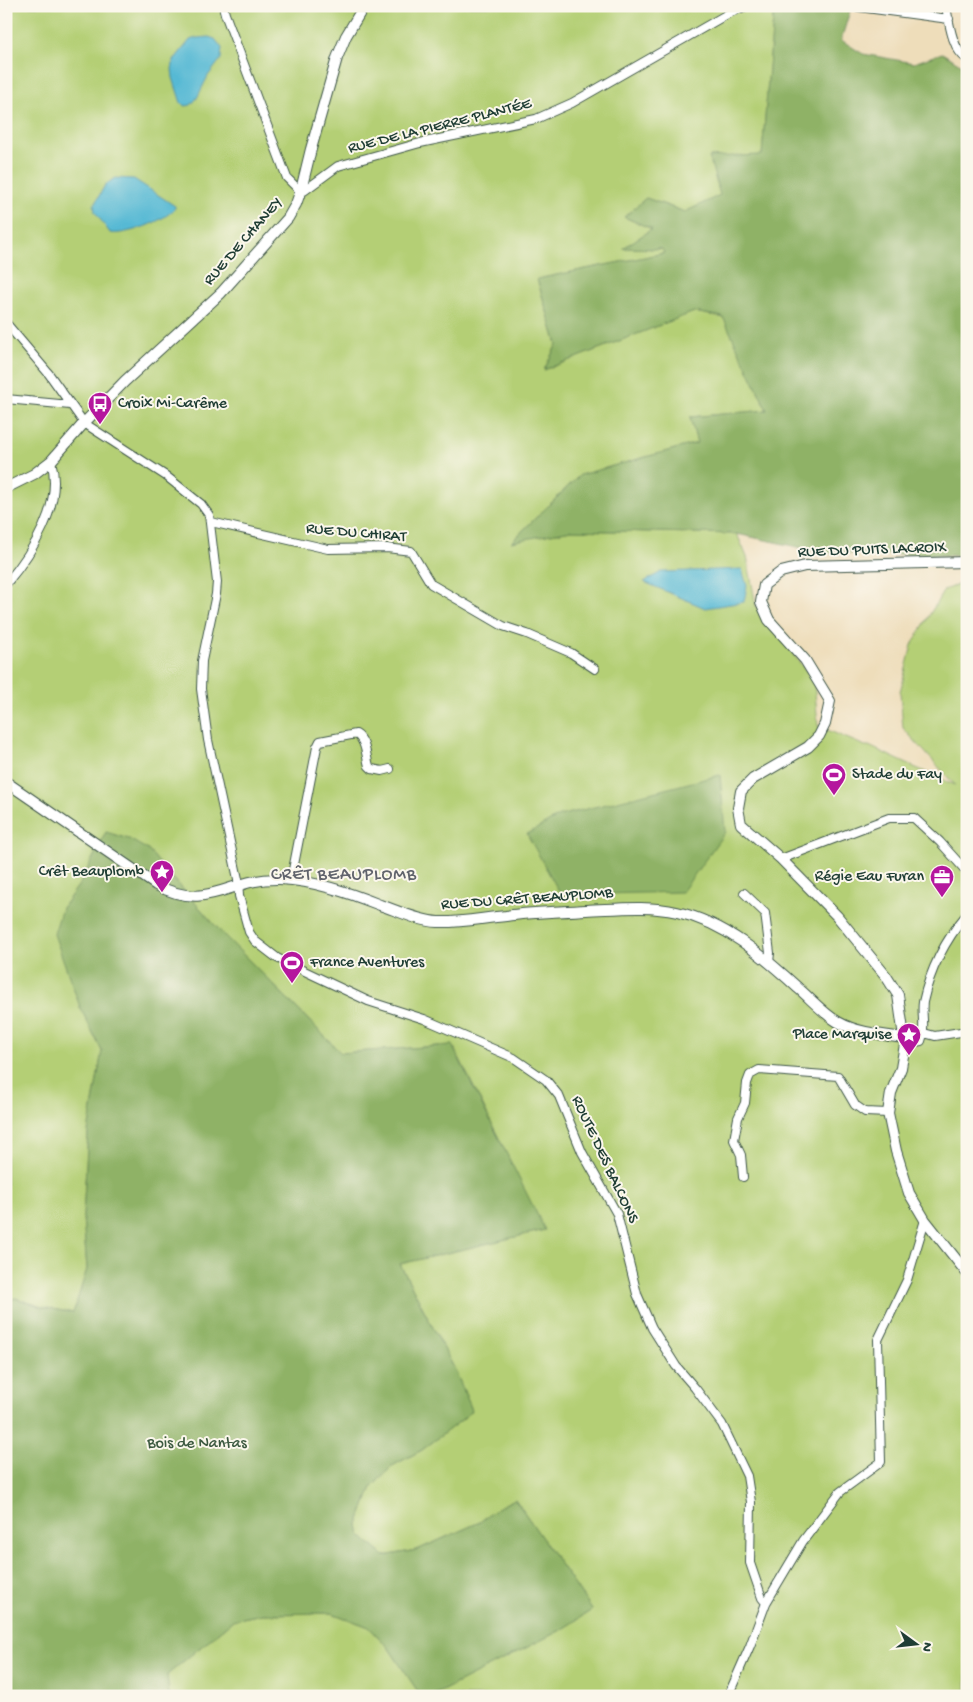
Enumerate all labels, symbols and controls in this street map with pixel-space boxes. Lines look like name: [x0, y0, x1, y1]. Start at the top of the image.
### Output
street label: RUE DE LA PIERRE PLANTÉE: [346, 95, 535, 159]
street label: RUE DE CHANEY: [201, 194, 287, 290]
bus stop icon: Croix Mi-Carême: [87, 391, 113, 425]
place label: Croix Mi-Carême: [118, 395, 228, 414]
street label: RUE DU CHIRAT: [305, 520, 408, 548]
street label: RUE DU PUITS LACROIX: [798, 539, 947, 563]
sports icon: Stade du Fay: [821, 762, 847, 796]
place label: Stade du Fay: [852, 766, 942, 785]
place icon: Crêt Beauplomb: [149, 859, 175, 893]
place label: Crêt Beauplomb: [39, 863, 145, 882]
office icon: Régie Eau Furan: [929, 864, 955, 898]
district label: CRÊT BEAUPLOMB: [271, 865, 417, 886]
place label: Régie Eau Furan: [815, 868, 924, 887]
street label: RUE DU CRÊT BEAUPLOMB: [440, 883, 614, 915]
sports icon: France Aventures: [279, 950, 305, 984]
place label: France Aventures: [309, 954, 425, 973]
place icon: Place Marquise: [896, 1022, 922, 1056]
place label: Place Marquise: [792, 1026, 893, 1045]
street label: ROUTE DES BALCONS: [566, 1093, 642, 1227]
park label: Bois de Nantas: [146, 1435, 248, 1454]
north arrow: [890, 1620, 940, 1670]
text: N: [917, 1640, 936, 1653]

